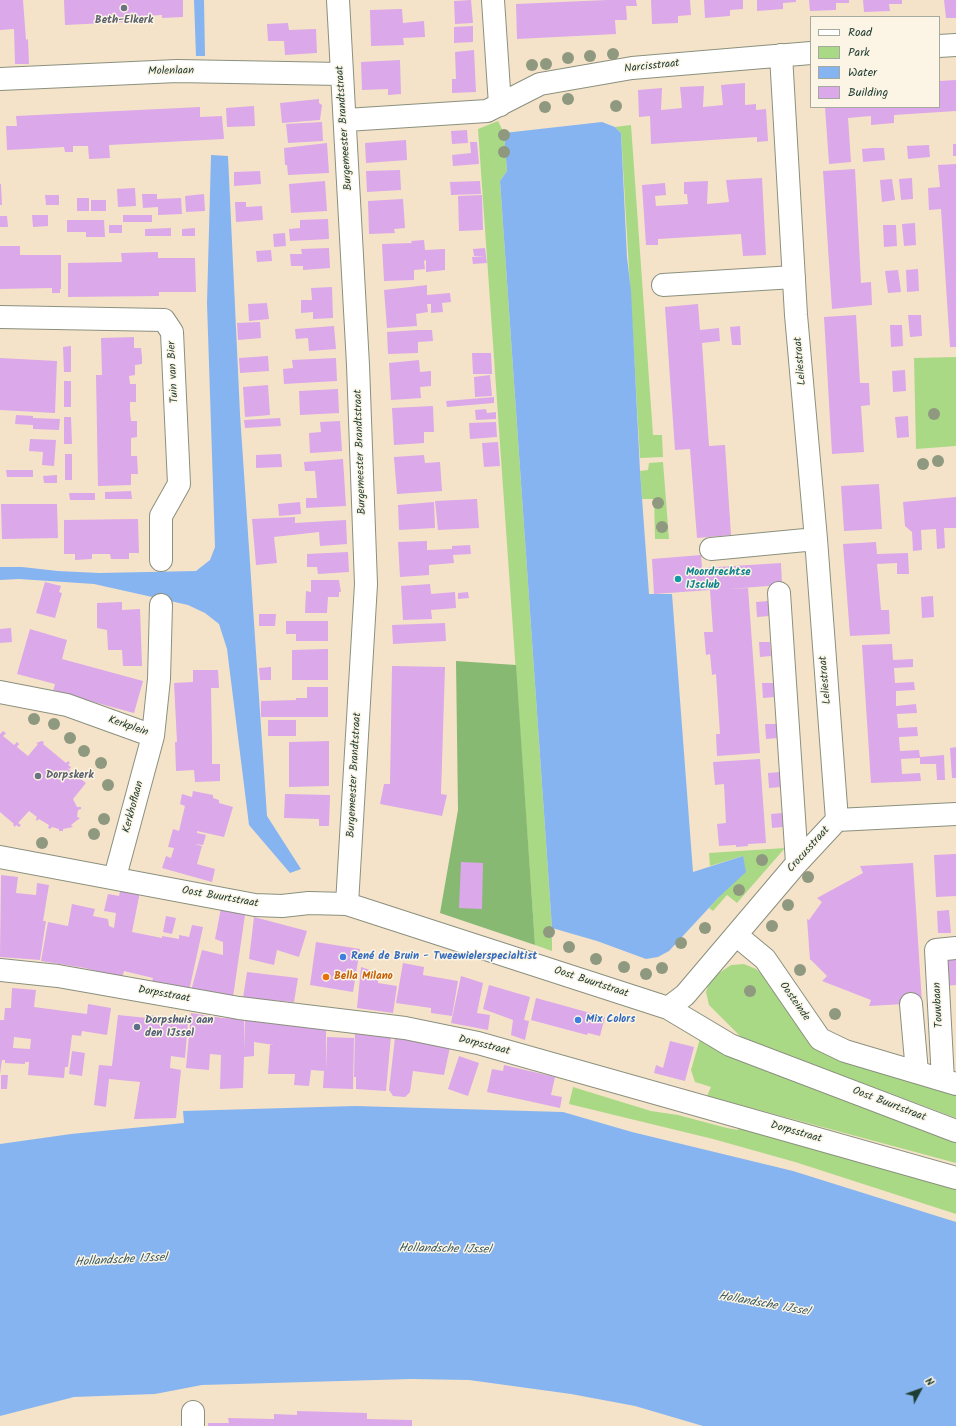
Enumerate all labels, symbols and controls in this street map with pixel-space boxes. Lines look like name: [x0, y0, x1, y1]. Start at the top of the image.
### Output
marker: Beth-Elkerk: [119, 3, 129, 13]
place label: Beth-Elkerk: [95, 14, 153, 28]
legend: [810, 16, 940, 108]
text: Road: [848, 23, 872, 42]
text: Park: [848, 43, 870, 62]
street label: Narcisstraat: [624, 58, 680, 76]
text: Water: [848, 63, 877, 82]
street label: Molenlaan: [148, 65, 194, 79]
street label: Burgemeester Brandtstraat: [334, 65, 356, 191]
text: Building: [848, 83, 888, 102]
street label: Leliestraat: [792, 336, 810, 386]
street label: Tuin van Bier: [166, 341, 182, 403]
street label: Burgemeester Brandtstraat: [352, 389, 370, 515]
place label: Moordrechtse IJsclub: [686, 566, 751, 592]
marker: Moordrechtse IJsclub: [673, 574, 683, 584]
street label: Leliestraat: [817, 655, 835, 705]
street label: Burgemeester Brandtstraat: [345, 712, 365, 838]
street label: Kerkplein: [106, 714, 150, 740]
place label: Dorpskerk: [46, 769, 94, 783]
marker: Dorpskerk: [33, 771, 43, 781]
street label: Kerkhoflaan: [121, 780, 147, 834]
street label: Crocusstraat: [785, 824, 833, 876]
street label: Oost Buurtstraat: [181, 885, 259, 911]
place label: René de Bruin - Tweewielerspecialtist: [351, 950, 537, 964]
marker: René de Bruin - Tweewielerspecialtist: [338, 952, 348, 962]
street label: Oost Buurtstraat: [552, 965, 630, 1001]
place label: Bella Milano: [334, 970, 393, 984]
marker: Bella Milano: [321, 972, 331, 982]
street label: Oosteinde: [776, 980, 812, 1024]
street label: Touwbaan: [931, 982, 947, 1028]
street label: Dorpsstraat: [137, 984, 191, 1006]
place label: Mix Colors: [586, 1013, 635, 1027]
place label: Dorpshuis aan den IJssel: [145, 1014, 213, 1040]
marker: Mix Colors: [573, 1015, 583, 1025]
marker: Dorpshuis aan den IJssel: [132, 1022, 142, 1032]
street label: Dorpsstraat: [457, 1033, 511, 1059]
street label: Oost Buurtstraat: [850, 1085, 928, 1125]
street label: Dorpsstraat: [769, 1119, 823, 1147]
water label: Hollandsche IJssel: [399, 1242, 491, 1258]
water label: Hollandsche IJssel: [75, 1251, 167, 1271]
water label: Hollandsche IJssel: [717, 1290, 811, 1320]
north arrow: [900, 1370, 940, 1410]
text: N: [920, 1374, 938, 1391]

